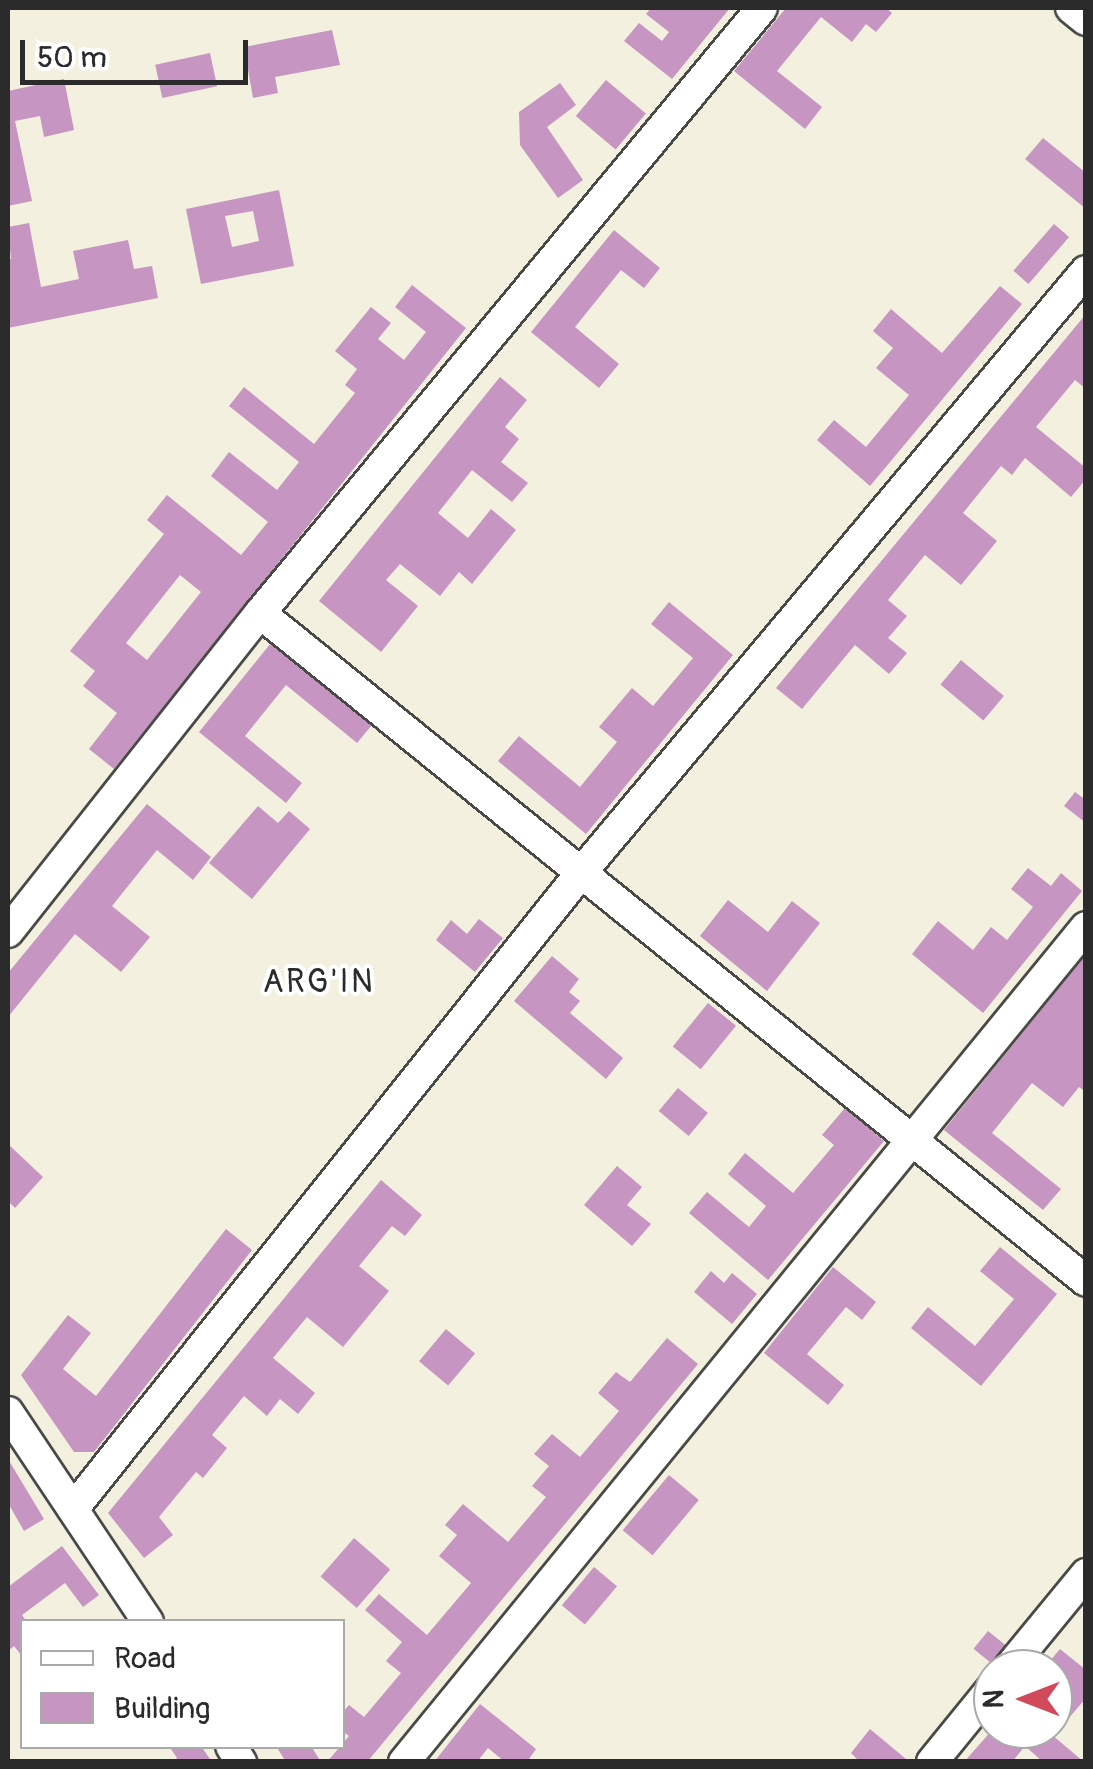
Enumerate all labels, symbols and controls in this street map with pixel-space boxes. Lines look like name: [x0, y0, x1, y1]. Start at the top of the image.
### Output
scale bar: [25, 20, 252, 82]
text: 50 m: [37, 39, 107, 76]
district label: ARG'IN: [263, 963, 375, 1001]
legend: [20, 1619, 345, 1749]
text: Road: [114, 1640, 176, 1677]
north arrow: [973, 1649, 1073, 1749]
text: Building: [114, 1690, 210, 1727]
text: N: [977, 1690, 1012, 1708]

